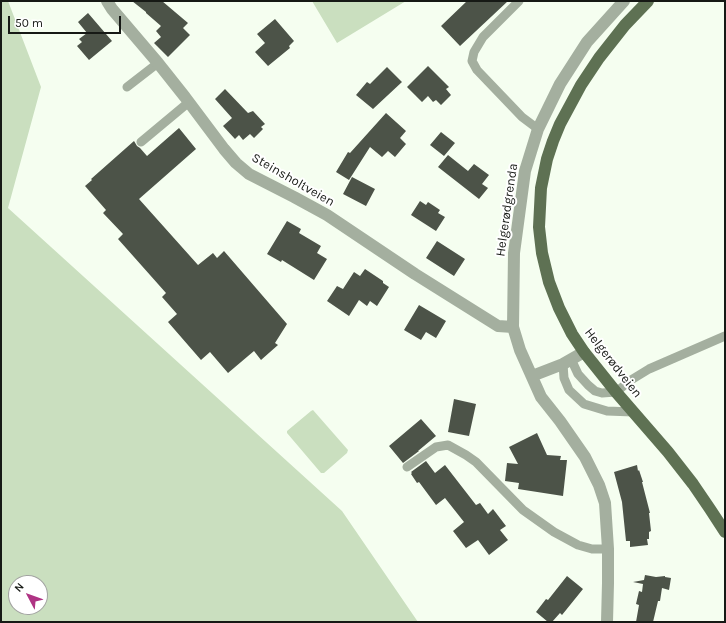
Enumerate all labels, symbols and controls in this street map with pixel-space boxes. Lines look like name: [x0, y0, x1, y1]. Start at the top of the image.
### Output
scale bar: [10, 8, 123, 34]
text: 50 m: [15, 16, 43, 30]
street label: Steinsholtveien: [249, 150, 337, 210]
street label: Helgerødgrenda: [493, 162, 521, 258]
street label: Helgerødveien: [581, 325, 645, 401]
north arrow: [8, 575, 48, 615]
text: N: [12, 580, 27, 595]

